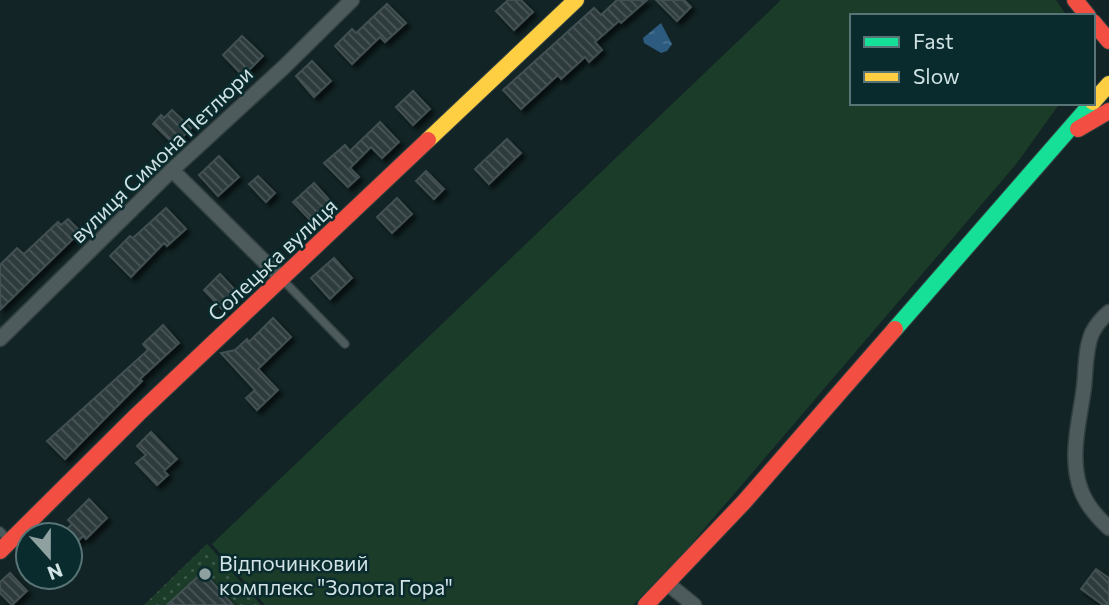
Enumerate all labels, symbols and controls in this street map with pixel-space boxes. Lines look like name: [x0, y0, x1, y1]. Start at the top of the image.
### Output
legend: [850, 14, 1095, 105]
text: Fast: [913, 28, 954, 53]
street label: вулиця Симона Петлюри: [65, 61, 257, 247]
text: Slow: [913, 63, 960, 88]
street label: Солецька вулиця: [202, 193, 342, 325]
north arrow: [14, 521, 84, 591]
place label: Відпочинковий комплекс "Золота Гора": [219, 550, 453, 599]
text: N: [44, 559, 66, 586]
marker: Відпочинковий комплекс "Золота Гора": [197, 566, 213, 582]

